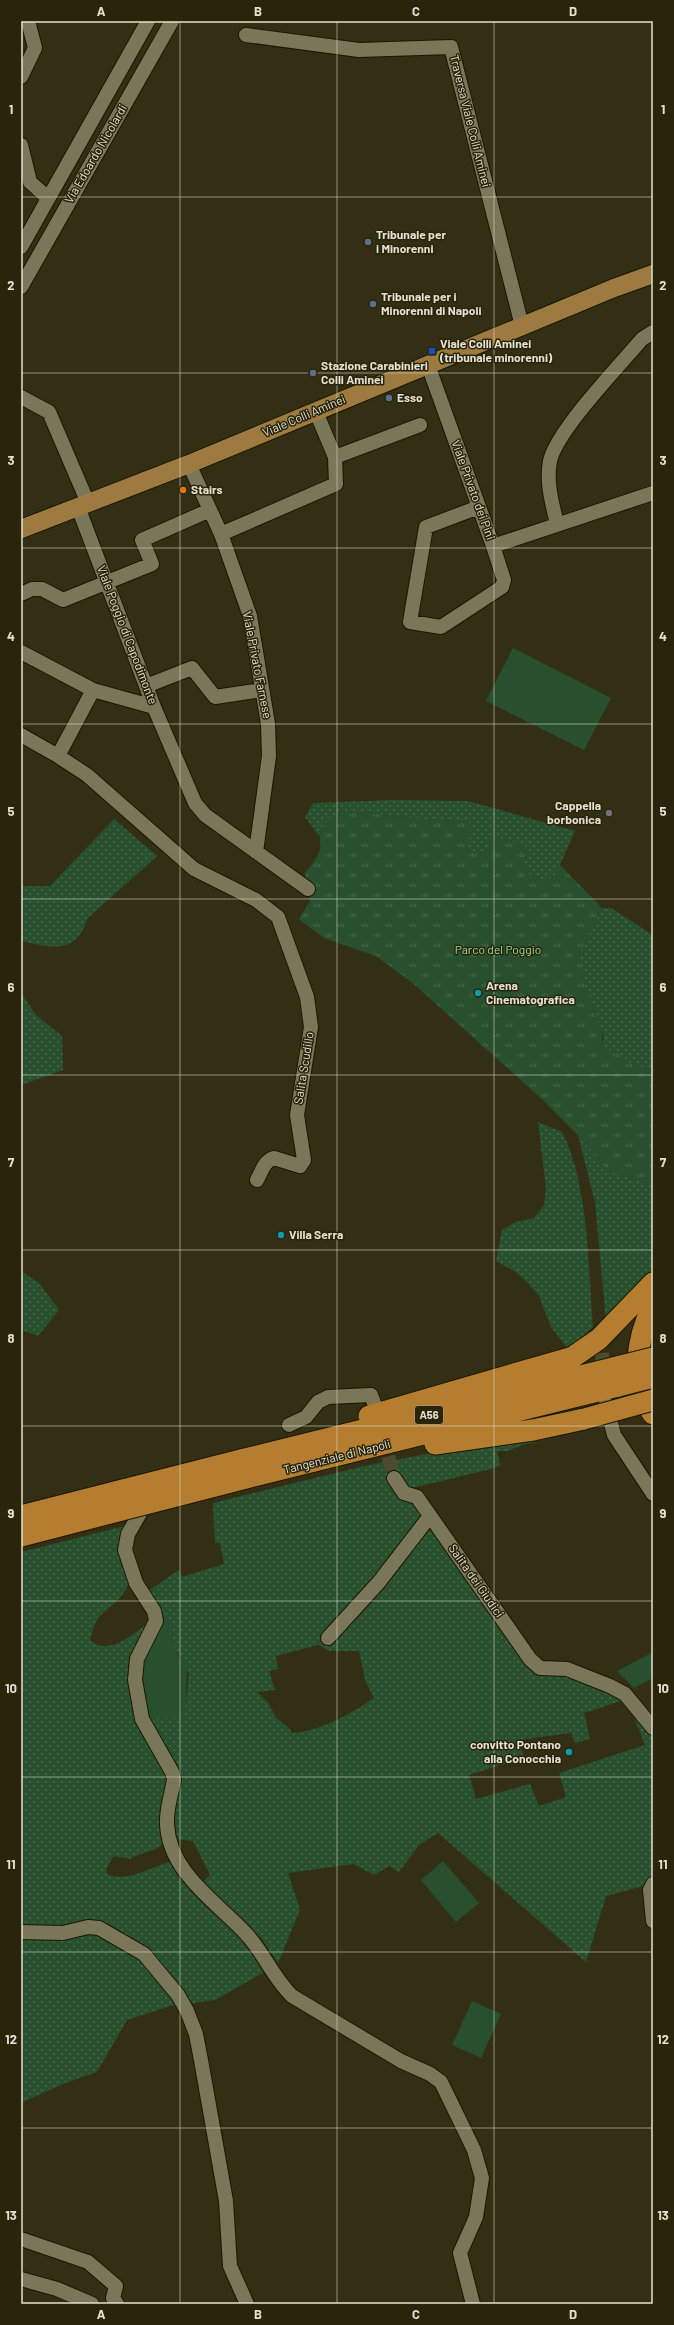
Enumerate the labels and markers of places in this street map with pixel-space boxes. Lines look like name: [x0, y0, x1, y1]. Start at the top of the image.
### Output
place label: Tribunale per i Minorenni: [376, 227, 446, 255]
marker: Tribunale per i Minorenni: [363, 237, 373, 247]
place label: Tribunale per i Minorenni di Napoli: [381, 289, 481, 317]
marker: Tribunale per i Minorenni di Napoli: [368, 299, 378, 309]
place label: Viale Colli Aminei (tribunale minorenni): [439, 336, 553, 364]
marker: Viale Colli Aminei (tribunale minorenni): [427, 346, 437, 356]
place label: Stazione Carabinieri Colli Aminei: [321, 358, 428, 386]
marker: Stazione Carabinieri Colli Aminei: [308, 368, 318, 378]
place label: Esso: [397, 390, 423, 404]
marker: Esso: [384, 393, 394, 403]
place label: Stairs: [191, 482, 223, 496]
marker: Stairs: [178, 485, 188, 495]
place label: Cappella borbonica: [547, 798, 601, 826]
marker: Cappella borbonica: [604, 808, 614, 818]
place label: Arena Cinematografica: [486, 978, 575, 1006]
marker: Arena Cinematografica: [473, 988, 483, 998]
place label: Villa Serra: [289, 1227, 343, 1241]
marker: Villa Serra: [276, 1230, 286, 1240]
place label: convitto Pontano alla Conocchia: [470, 1737, 561, 1765]
marker: convitto Pontano alla Conocchia: [564, 1747, 574, 1757]

